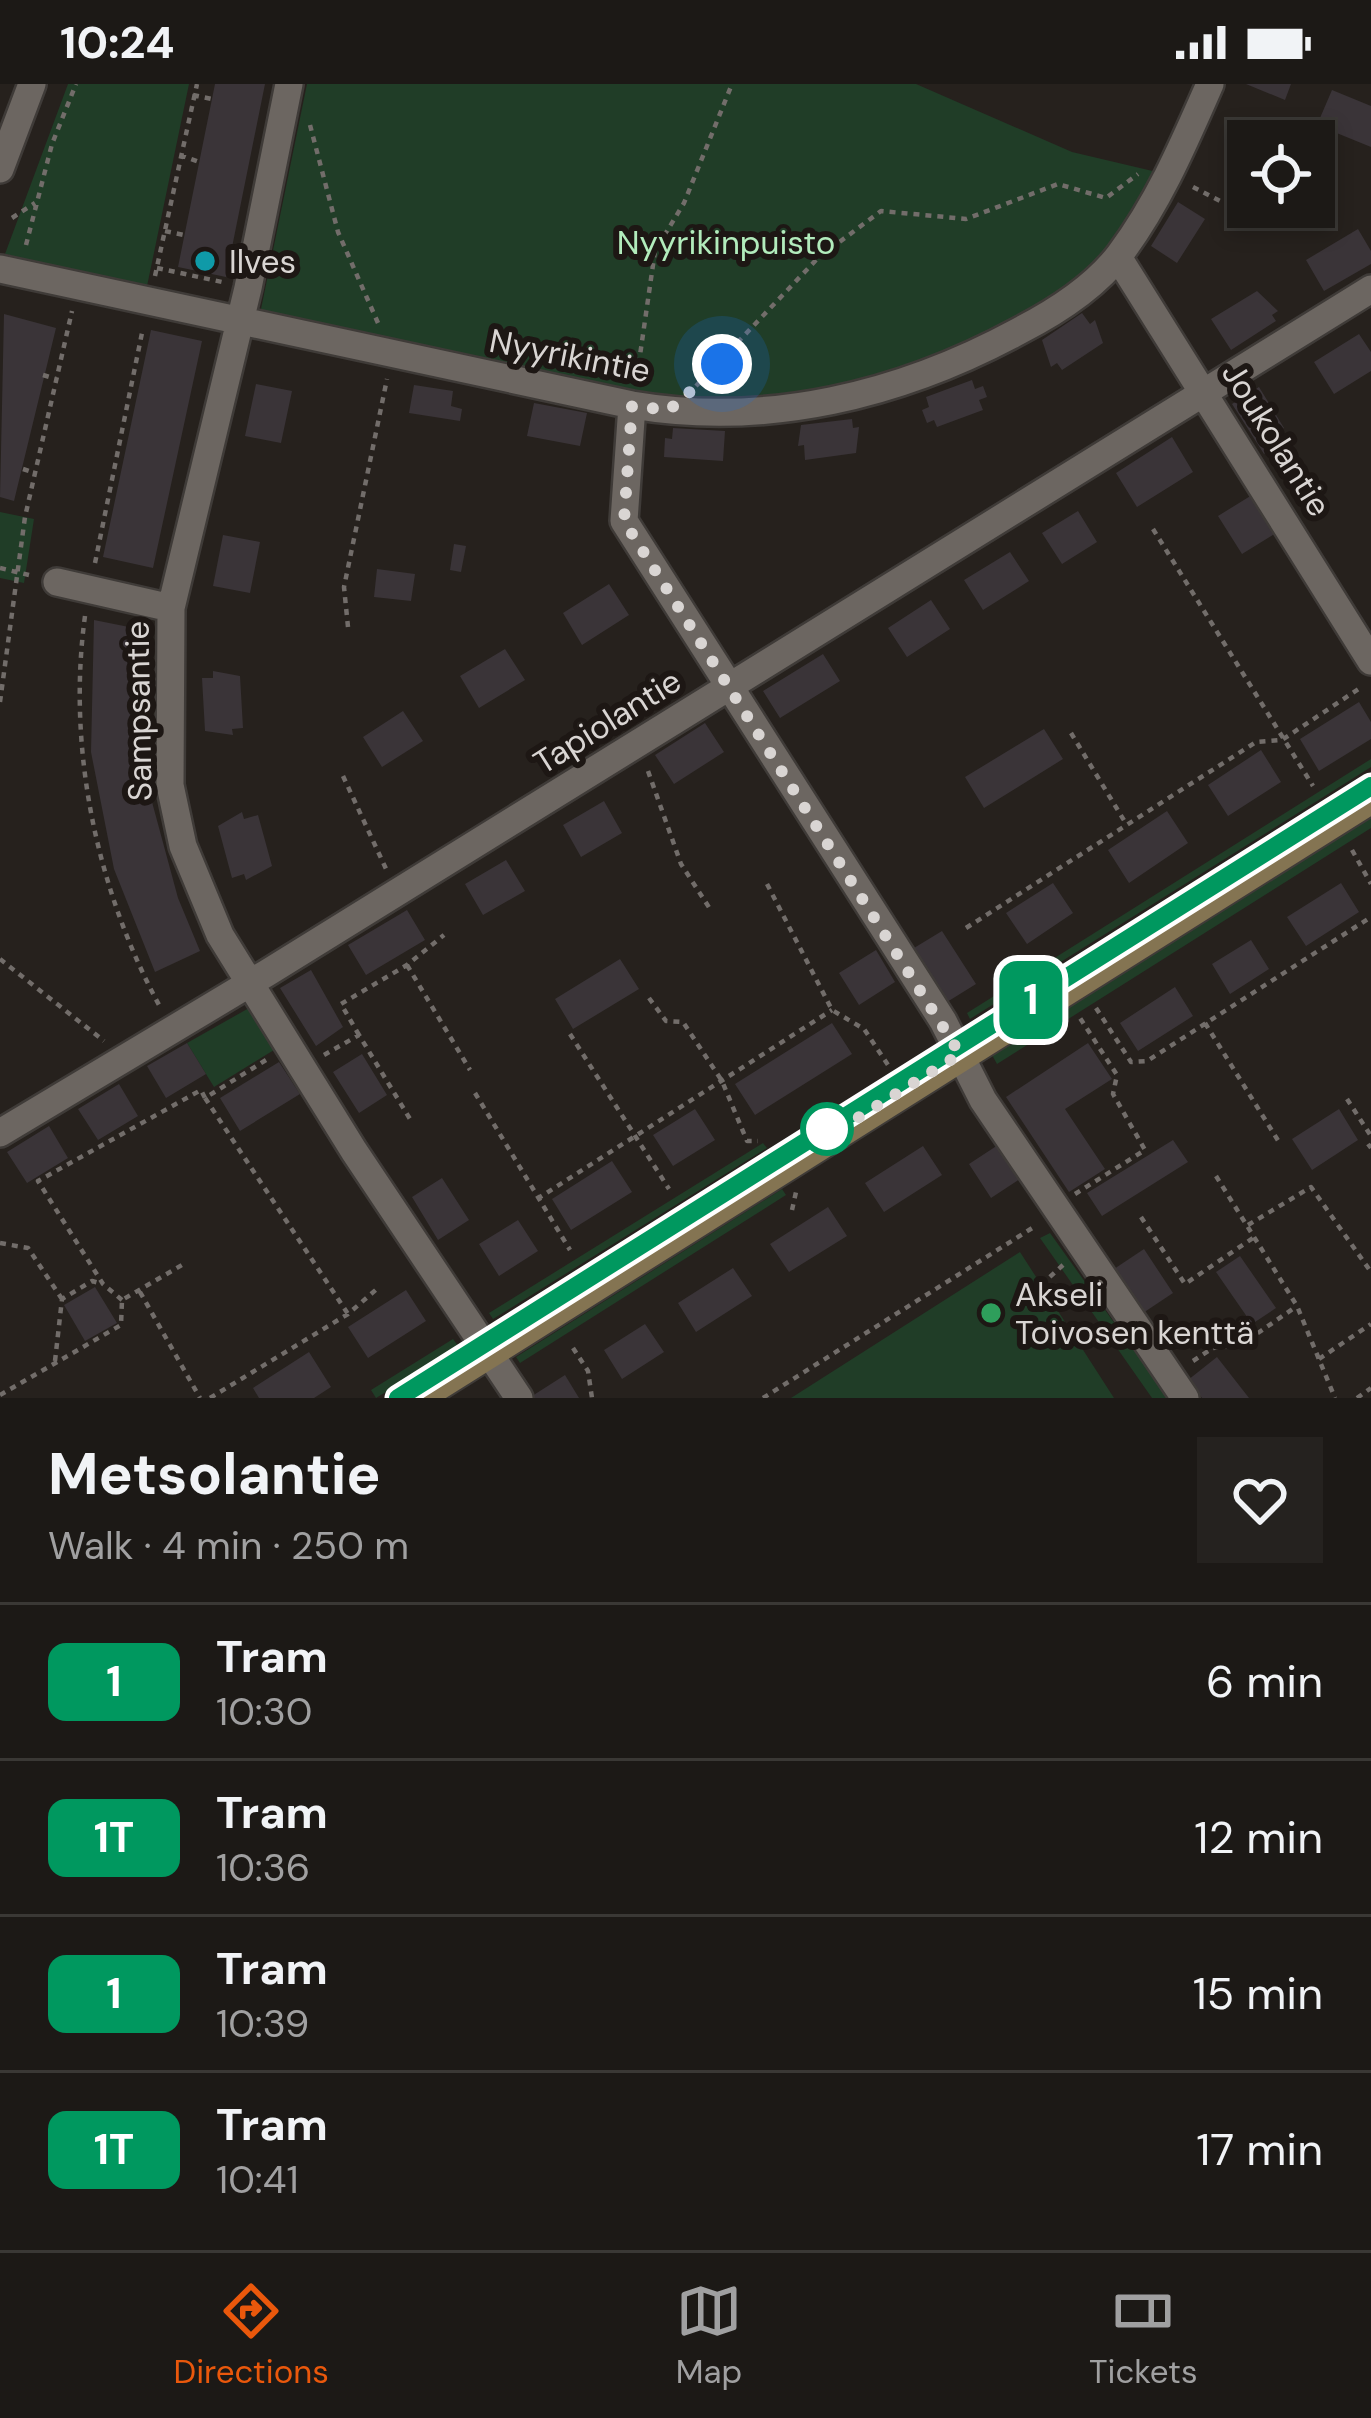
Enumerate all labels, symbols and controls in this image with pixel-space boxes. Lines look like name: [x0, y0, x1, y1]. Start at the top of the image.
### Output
text: 10:24: [60, 13, 174, 72]
map controls: [1227, 120, 1335, 228]
button: locate: [1227, 120, 1335, 228]
park label: Nyyrikinpuisto: [617, 221, 835, 264]
place label: Ilves: [229, 240, 296, 283]
marker: Ilves: [192, 248, 218, 274]
street label: Nyyrikintie: [486, 319, 654, 392]
your location: [692, 334, 752, 394]
street label: Joukolantie: [1212, 354, 1341, 524]
street label: Sampsantie: [115, 621, 162, 801]
street label: Tapiolantie: [525, 659, 689, 784]
line badge: 1: [992, 961, 1070, 1039]
text: 1: [1023, 972, 1039, 1027]
unlabelled marker: [802, 1104, 852, 1154]
place label: Akseli Toivosen kenttä: [1015, 1273, 1254, 1354]
marker: Akseli Toivosen kenttä: [978, 1300, 1004, 1326]
text: Metsolantie: [48, 1437, 381, 1512]
button: heart: [1197, 1437, 1323, 1563]
text: Walk · 4 min · 250 m: [48, 1520, 409, 1571]
text: Tram: [216, 1627, 328, 1686]
text: 6 min: [1206, 1652, 1323, 1711]
text: 1: [106, 1654, 122, 1709]
text: 10:30: [216, 1686, 312, 1737]
text: Tram: [216, 1783, 328, 1842]
text: 12 min: [1194, 1808, 1323, 1867]
text: 1T: [94, 1810, 134, 1865]
text: 10:36: [216, 1842, 310, 1893]
text: Tram: [216, 1939, 328, 1998]
text: 15 min: [1193, 1964, 1323, 2023]
text: 1: [106, 1966, 122, 2021]
text: 10:39: [216, 1998, 309, 2049]
text: Tram: [216, 2095, 328, 2154]
text: 17 min: [1196, 2120, 1323, 2179]
text: 1T: [94, 2122, 134, 2177]
text: 10:41: [216, 2154, 299, 2205]
tab: Directions: [173, 2278, 329, 2393]
tab: Map: [676, 2278, 742, 2393]
tab: Tickets: [1089, 2278, 1198, 2393]

